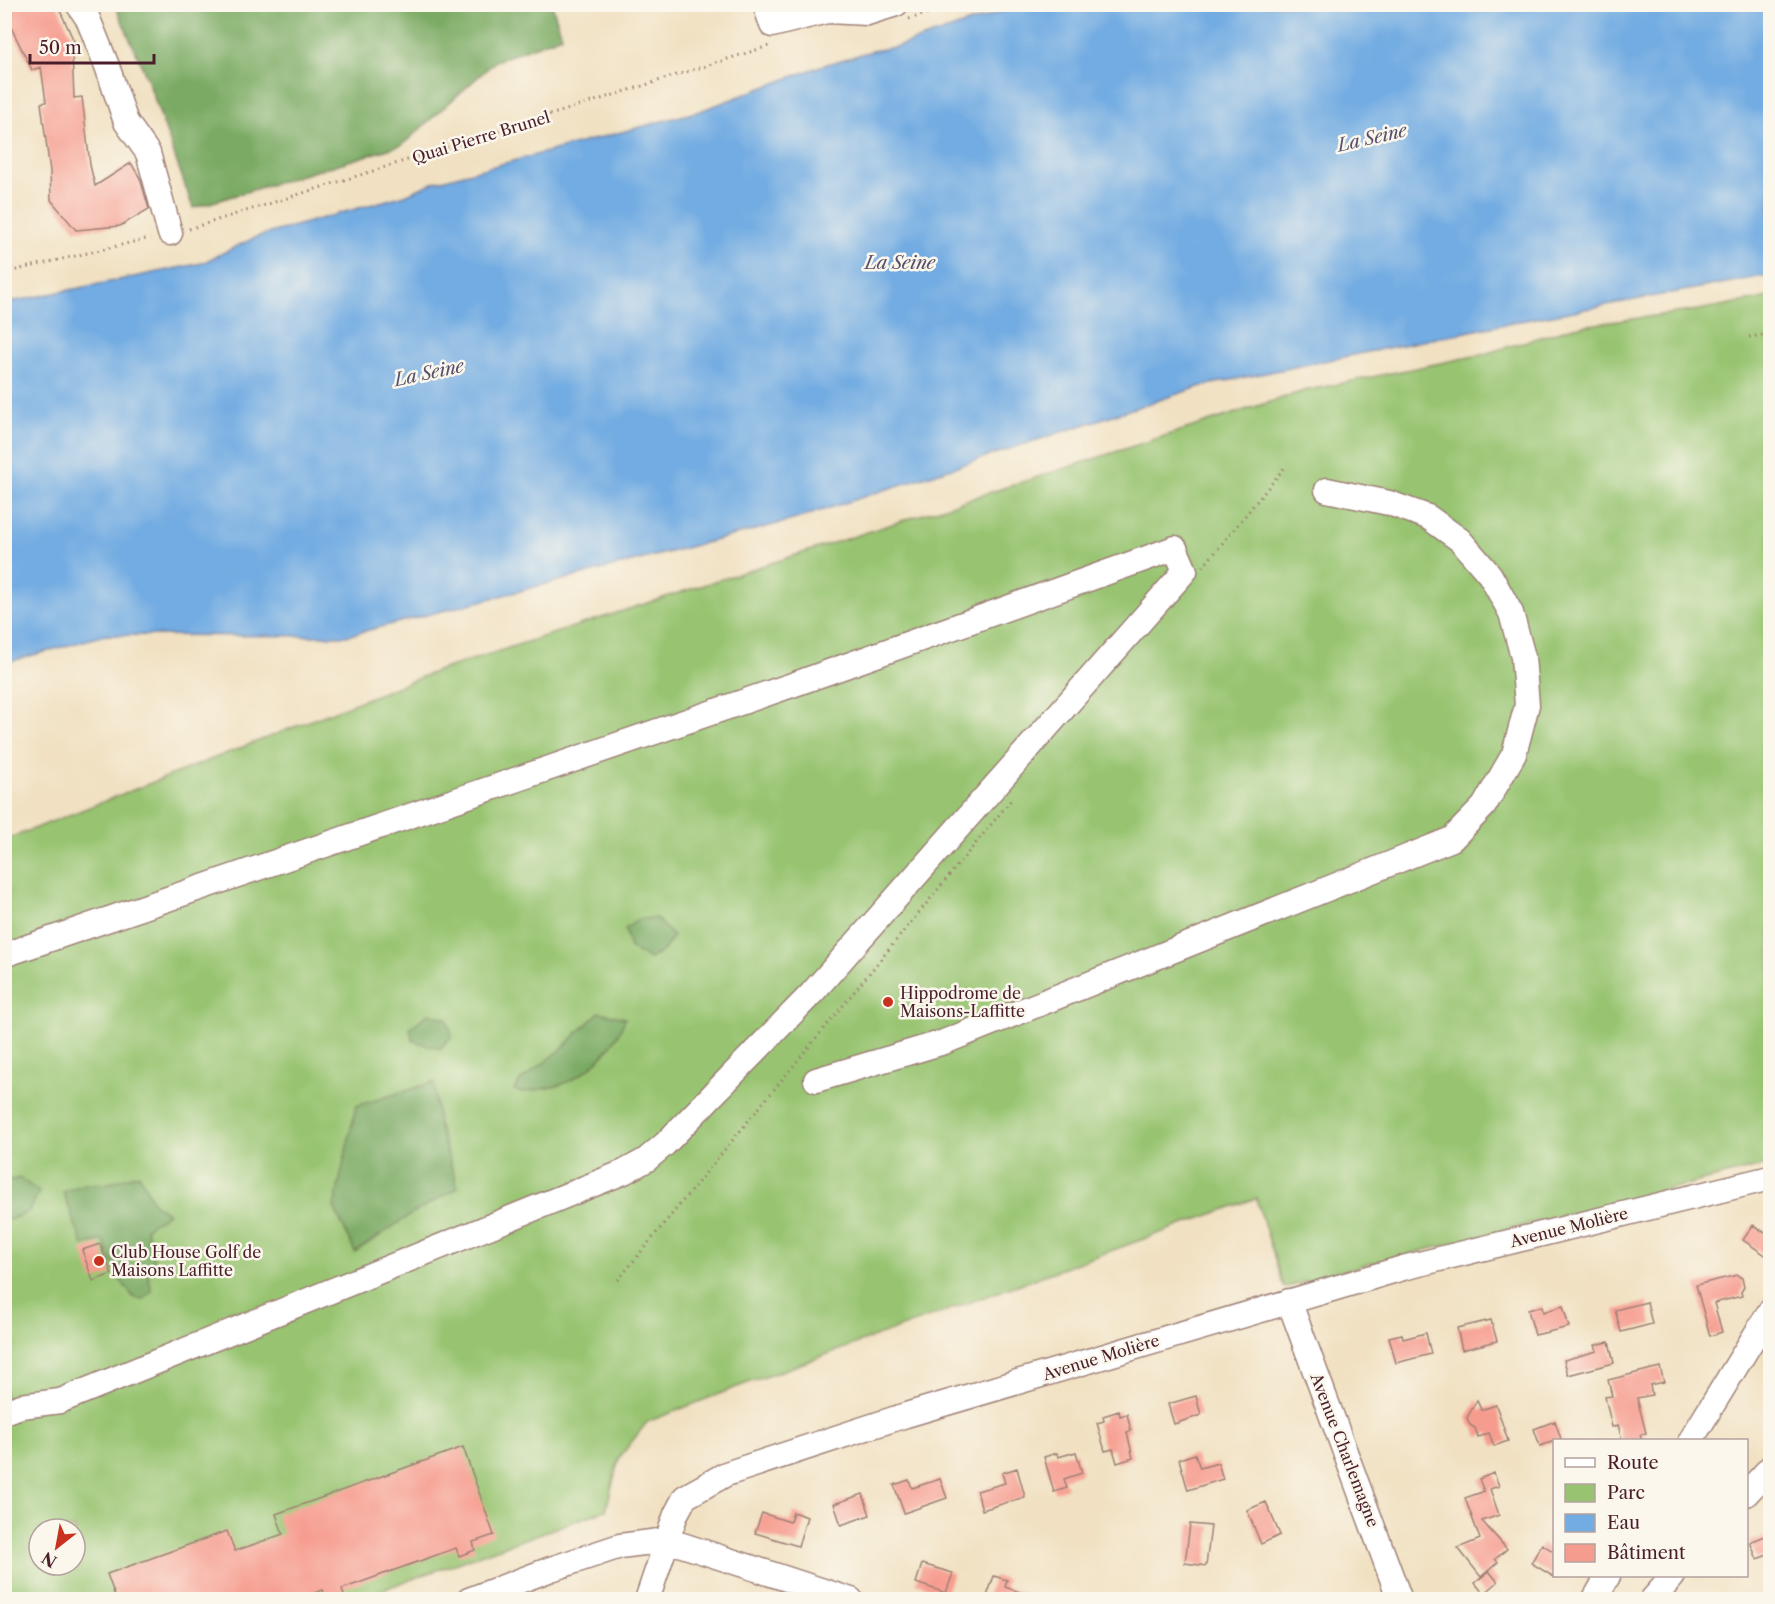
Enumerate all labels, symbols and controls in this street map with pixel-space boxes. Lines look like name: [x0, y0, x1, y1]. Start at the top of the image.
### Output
scale bar: [30, 27, 154, 65]
text: 50 m: [39, 37, 82, 59]
street label: Quai Pierre Brunel: [410, 106, 553, 167]
water label: La Seine: [1333, 119, 1410, 157]
water label: La Seine: [863, 252, 937, 274]
water label: La Seine: [390, 355, 467, 392]
place label: Hippodrome de Maisons-Laffitte: [900, 983, 1025, 1021]
marker: Hippodrome de Maisons-Laffitte: [881, 995, 895, 1009]
street label: Avenue Molière: [1507, 1203, 1630, 1252]
place label: Club House Golf de Maisons Laffitte: [111, 1242, 261, 1280]
marker: Club House Golf de Maisons Laffitte: [92, 1254, 106, 1268]
street label: Avenue Molière: [1039, 1330, 1162, 1385]
street label: Avenue Charlemagne: [1306, 1369, 1384, 1530]
legend: [1553, 1439, 1748, 1577]
text: Route: [1607, 1452, 1659, 1474]
text: Parc: [1607, 1482, 1645, 1504]
text: Eau: [1607, 1512, 1640, 1534]
north arrow: [27, 1517, 87, 1577]
text: Bâtiment: [1607, 1542, 1686, 1564]
text: N: [38, 1548, 60, 1572]

